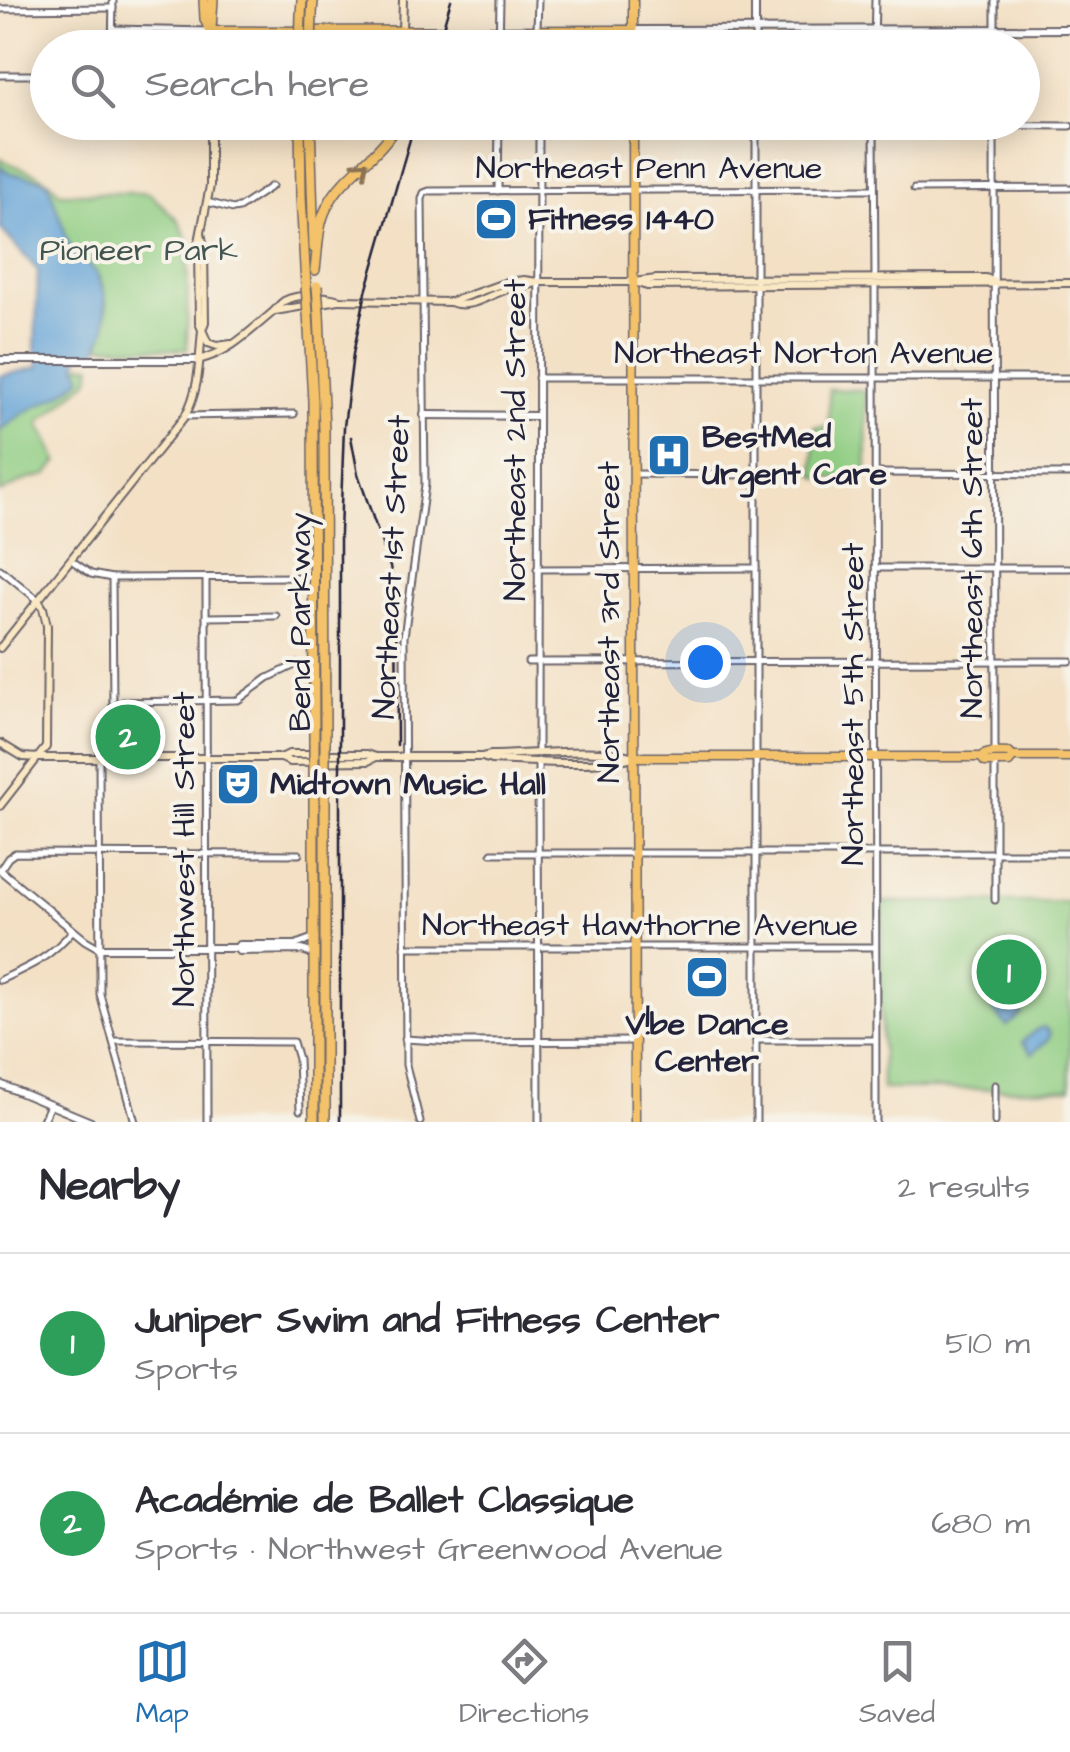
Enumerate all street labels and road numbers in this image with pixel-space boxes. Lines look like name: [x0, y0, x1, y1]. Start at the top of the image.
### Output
street label: Northeast Penn Avenue: [476, 146, 822, 191]
street label: Northeast 2nd Street: [493, 279, 538, 601]
street label: Northeast Norton Avenue: [614, 331, 994, 376]
street label: Northeast 6th Street: [950, 398, 995, 718]
street label: Northeast 1st Street: [362, 414, 422, 720]
street label: Northeast 3rd Street: [587, 461, 632, 783]
street label: Bend Parkway: [278, 513, 323, 732]
street label: Northeast 5th Street: [831, 543, 876, 865]
street label: Northwest Hill Street: [162, 691, 207, 1007]
street label: Northeast Hawthorne Avenue: [422, 903, 858, 948]

